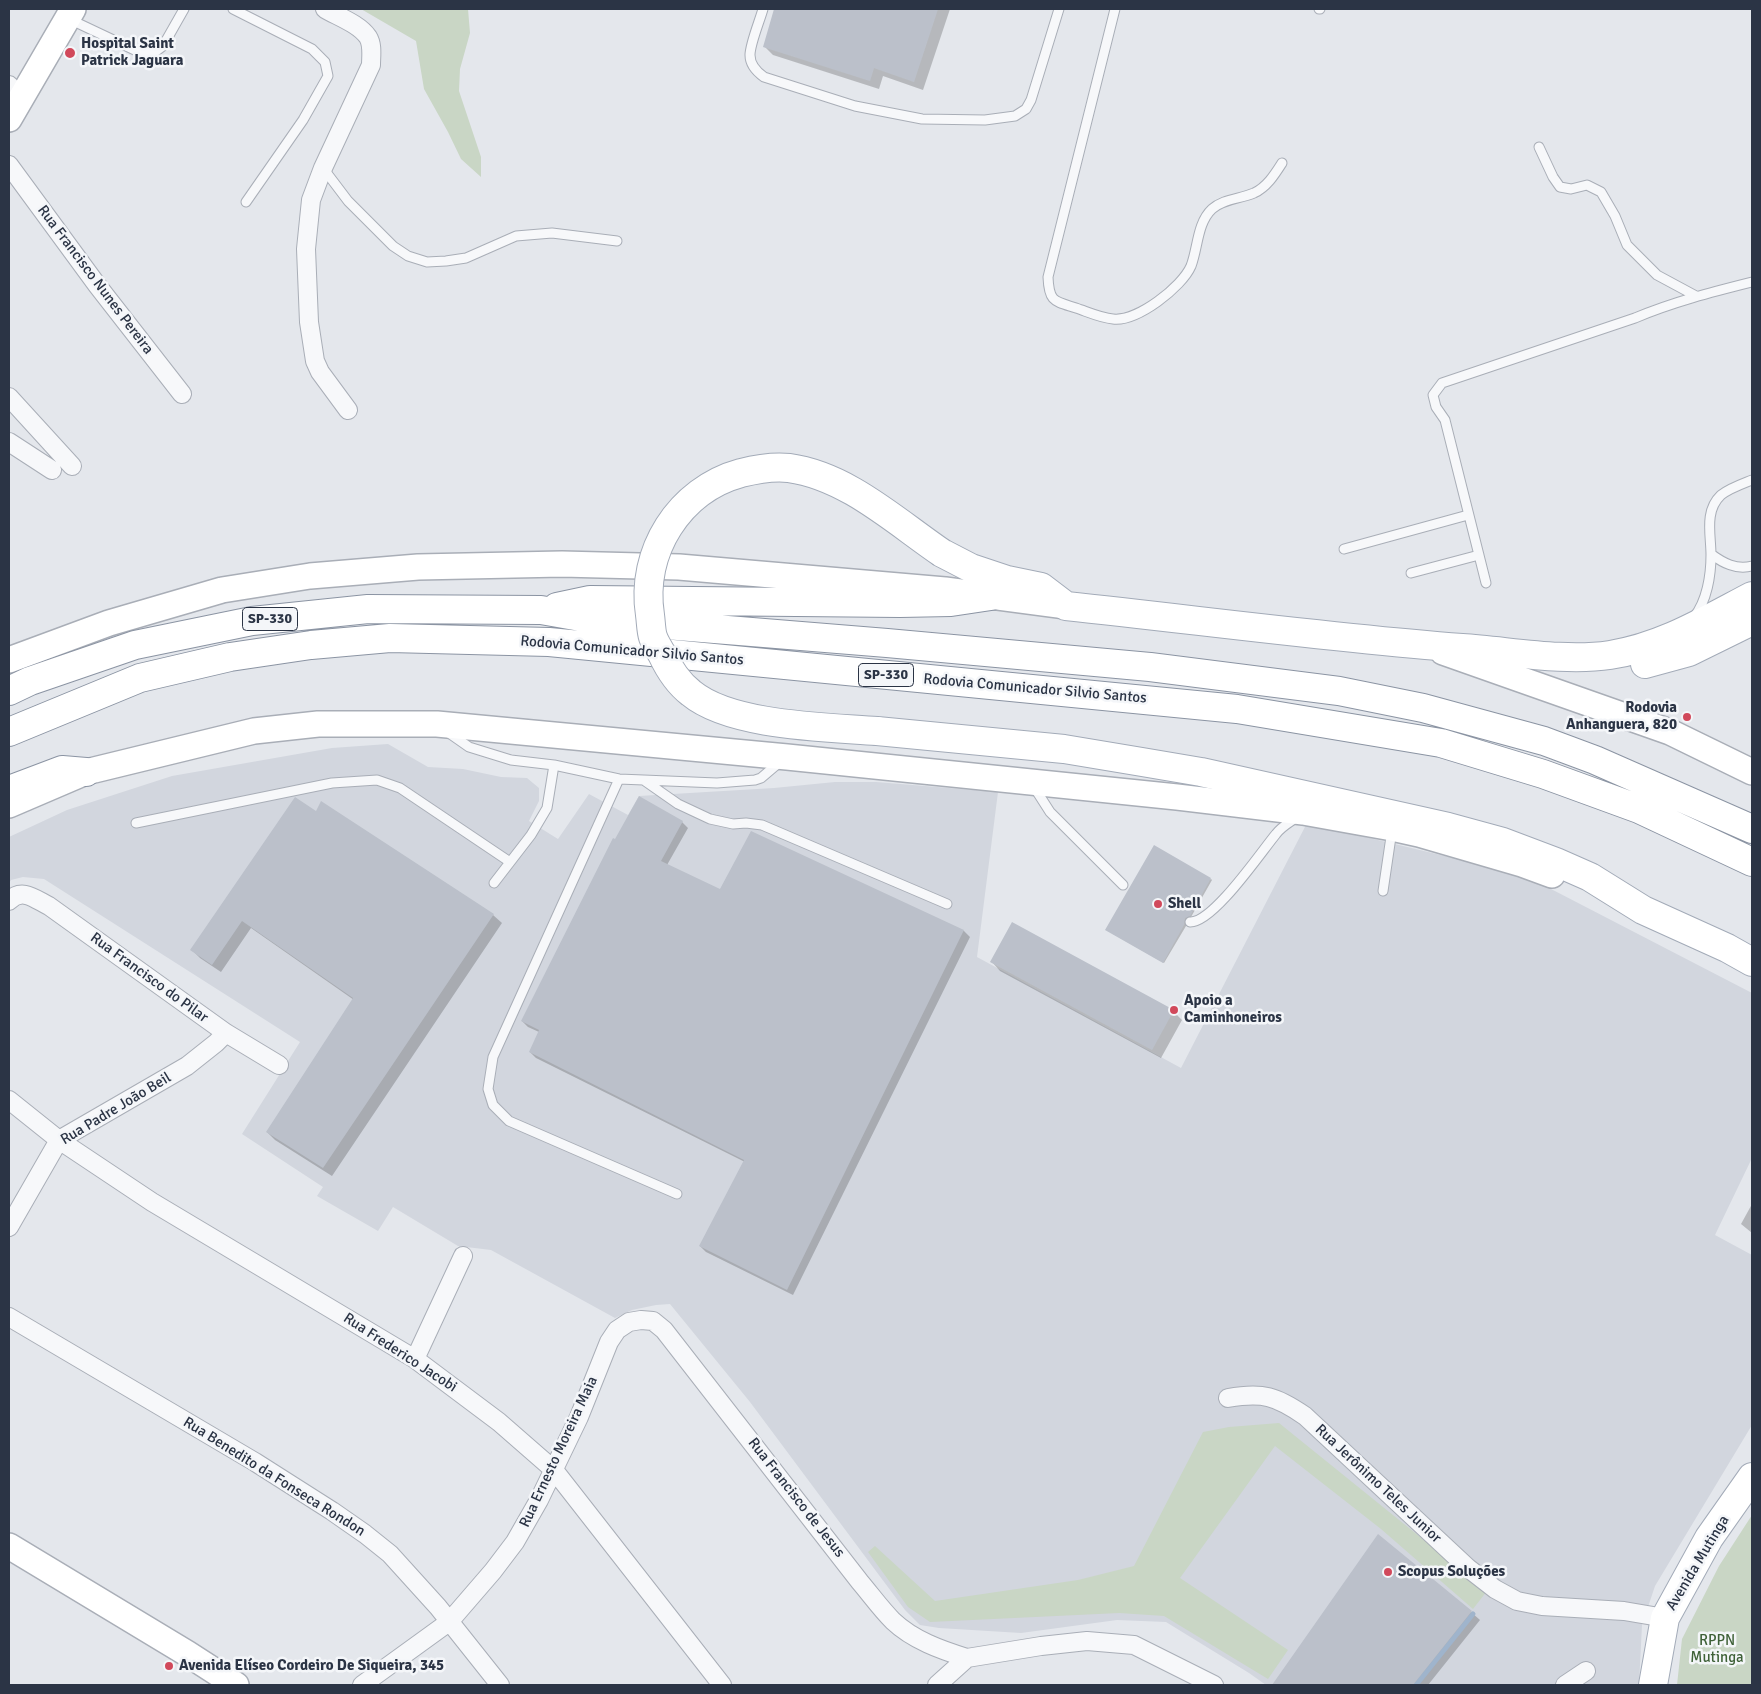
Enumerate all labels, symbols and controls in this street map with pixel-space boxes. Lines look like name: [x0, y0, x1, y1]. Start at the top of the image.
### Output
place label: Hospital Saint Patrick Jaguara: [81, 35, 184, 70]
marker: Hospital Saint Patrick Jaguara: [63, 46, 77, 60]
street label: Rua Francisco Nunes Pereira: [33, 202, 157, 358]
road number: SP-330: [242, 608, 298, 630]
street label: Rodovia Comunicador Silvio Santos: [520, 632, 744, 670]
road number: SP-330: [858, 664, 914, 686]
street label: Rodovia Comunicador Silvio Santos: [923, 670, 1147, 708]
place label: Rodovia Anhanguera, 820: [1566, 699, 1677, 734]
marker: Rodovia Anhanguera, 820: [1681, 711, 1693, 723]
place label: Shell: [1168, 895, 1201, 913]
marker: Shell: [1152, 898, 1164, 910]
street label: Rua Francisco do Pilar: [86, 929, 212, 1027]
place label: Apoio a Caminhoneiros: [1184, 992, 1282, 1027]
marker: Apoio a Caminhoneiros: [1168, 1004, 1180, 1016]
street label: Rua Padre João Beil: [57, 1069, 175, 1149]
street label: Rua Frederico Jacobi: [340, 1309, 460, 1397]
street label: Rua Ernesto Moreira Maia: [516, 1374, 602, 1530]
street label: Rua Benedito da Fonseca Rondon: [180, 1413, 368, 1541]
street label: Rua Jerônimo Teles Junior: [1311, 1421, 1445, 1547]
street label: Rua Francisco de Jesus: [744, 1435, 848, 1561]
street label: Avenida Mutinga: [1663, 1512, 1733, 1614]
place label: Scopus Soluções: [1398, 1563, 1505, 1581]
marker: Scopus Soluções: [1382, 1566, 1394, 1578]
park label: RPPN Mutinga: [1690, 1632, 1744, 1667]
place label: Avenida Elíseo Cordeiro De Siqueira, 345: [179, 1657, 444, 1675]
marker: Avenida Elíseo Cordeiro De Siqueira, 345: [163, 1660, 175, 1672]

